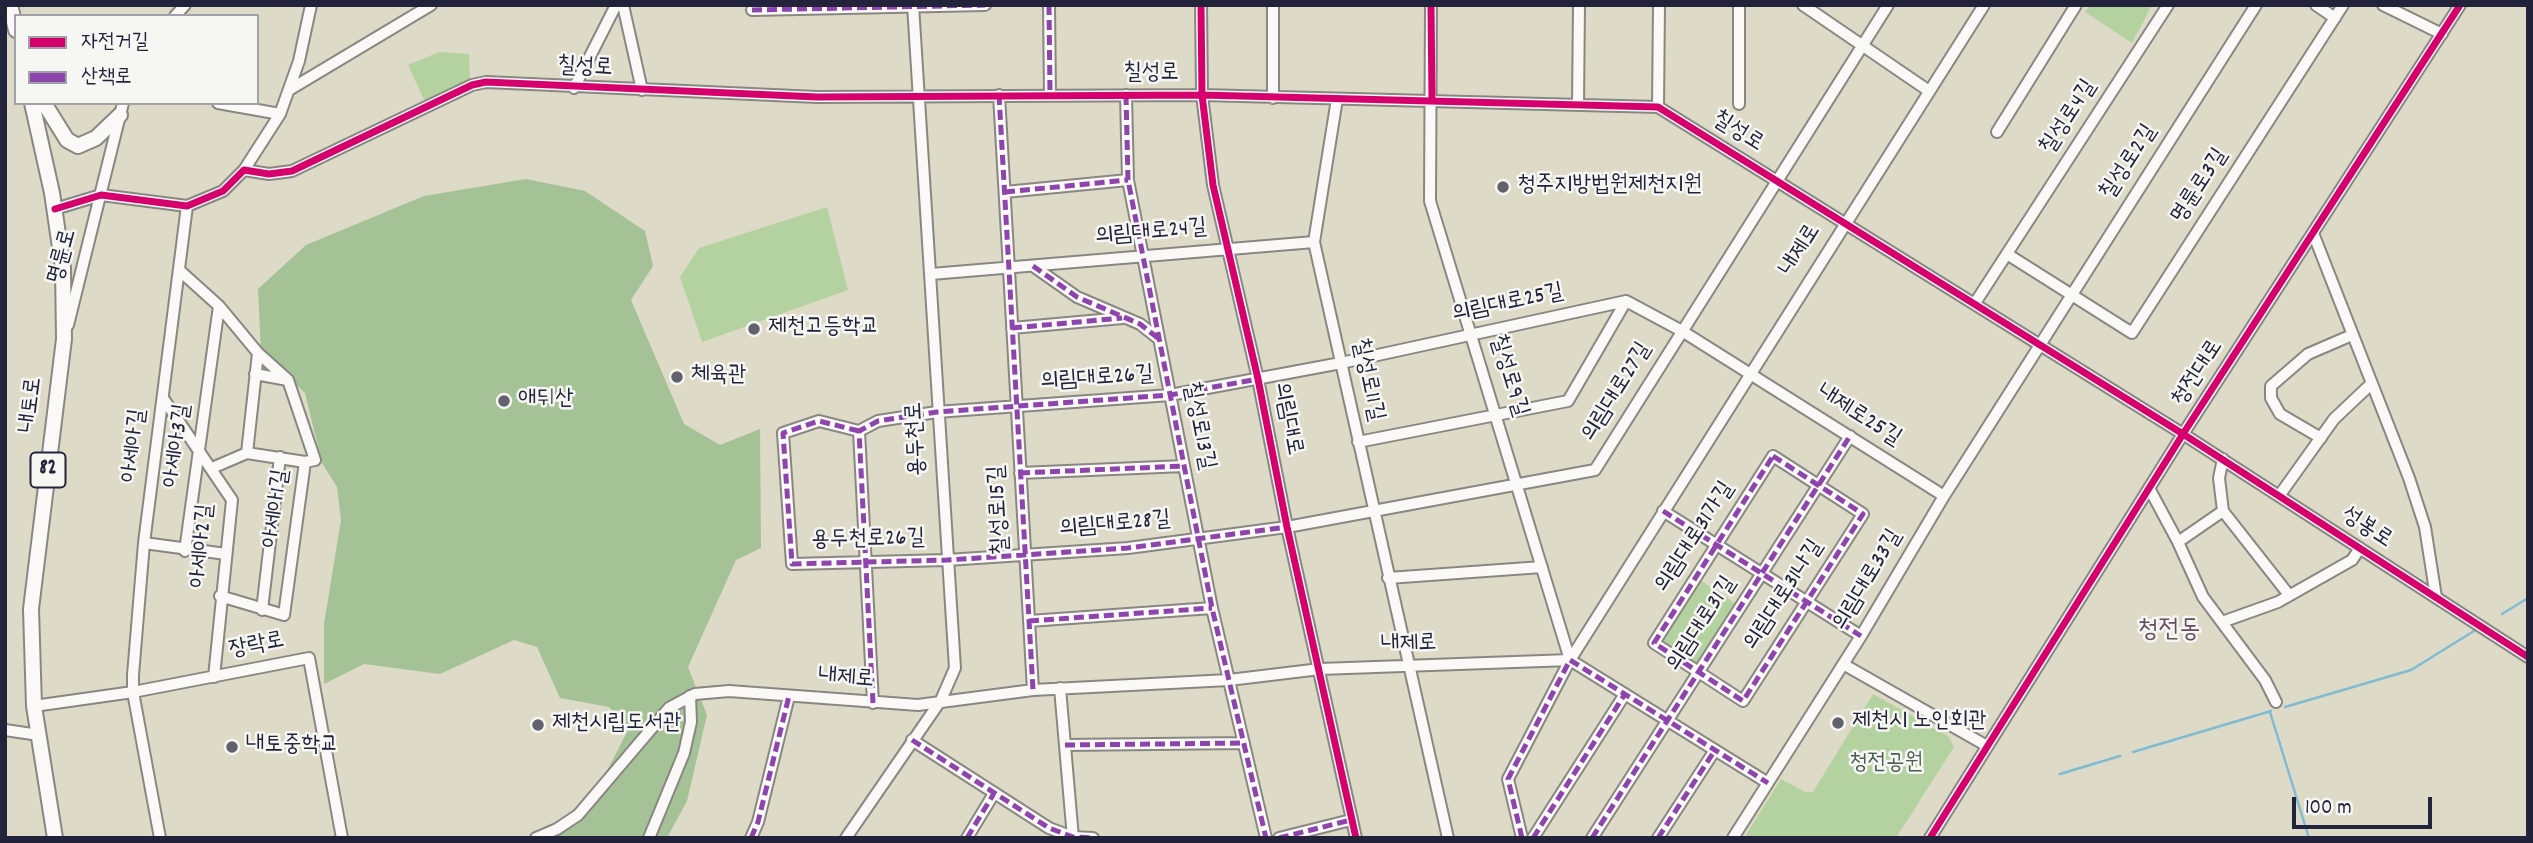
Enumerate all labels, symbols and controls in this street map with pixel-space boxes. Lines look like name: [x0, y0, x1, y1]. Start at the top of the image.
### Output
legend: [14, 14, 259, 105]
text: 자전거길: [81, 28, 149, 58]
street label: 칠성로: [557, 54, 613, 84]
street label: 칠성로: [1123, 61, 1179, 89]
text: 산책로: [81, 63, 132, 93]
street label: 칠성로4길: [2036, 75, 2104, 161]
street label: 칠성로: [1706, 107, 1768, 159]
street label: 칠성로2길: [2096, 120, 2164, 206]
street label: 명륜로3길: [2166, 144, 2236, 230]
place label: 청주지방법원제천지원: [1517, 173, 1702, 201]
marker: 청주지방법원제천지원: [1495, 179, 1511, 195]
street label: 의림대로24길: [1094, 215, 1208, 253]
street label: 내제로: [1776, 220, 1828, 282]
street label: 명륜로: [43, 227, 85, 287]
street label: 의림대로25길: [1450, 280, 1566, 330]
place label: 제천고등학교: [768, 315, 879, 343]
marker: 제천고등학교: [746, 321, 762, 337]
street label: 칠성로9길: [1481, 332, 1533, 420]
street label: 청전대로: [2167, 335, 2231, 413]
street label: 칠성로11길: [1344, 336, 1388, 424]
street label: 의림대로27길: [1577, 338, 1659, 448]
street label: 의림대로26길: [1039, 362, 1155, 398]
place label: 체육관: [691, 363, 747, 391]
marker: 체육관: [669, 369, 685, 385]
street label: 내토로: [16, 376, 50, 434]
street label: 칠성로13길: [1175, 380, 1219, 472]
street label: 의림대로: [1265, 380, 1307, 458]
street label: 내제로25길: [1811, 380, 1905, 454]
place label: 애뒤산: [518, 387, 574, 415]
marker: 애뒤산: [496, 393, 512, 409]
street label: 용두천로: [902, 401, 934, 477]
street label: 아세아3길: [159, 402, 199, 490]
street label: 아세아길: [118, 408, 154, 484]
road number: 82: [30, 452, 66, 488]
street label: 칠성로15길: [985, 464, 1017, 556]
street label: 아세아1길: [259, 468, 297, 550]
street label: 의림대로31가길: [1650, 478, 1742, 598]
street label: 성봉로: [2335, 502, 2397, 556]
street label: 아세아2길: [187, 503, 221, 589]
street label: 의림대로28길: [1058, 507, 1172, 545]
street label: 의림대로33길: [1828, 525, 1910, 637]
street label: 용두천로26길: [811, 526, 925, 556]
street label: 의림대로31나길: [1739, 536, 1831, 656]
street label: 의림대로31길: [1662, 572, 1744, 678]
district label: 청전동: [2138, 616, 2200, 648]
street label: 장락로: [227, 628, 287, 666]
street label: 내제로: [1381, 631, 1437, 661]
street label: 내제로: [817, 664, 875, 696]
place label: 제천시 노인회관: [1852, 709, 1987, 737]
place label: 제천시립도서관: [552, 711, 682, 739]
marker: 제천시 노인회관: [1830, 715, 1846, 731]
marker: 제천시립도서관: [530, 717, 546, 733]
place label: 내토중학교: [246, 733, 339, 761]
marker: 내토중학교: [224, 739, 240, 755]
park label: 청전공원: [1849, 751, 1923, 779]
scale bar: [2295, 784, 2435, 828]
text: 100 m: [2305, 794, 2352, 824]

